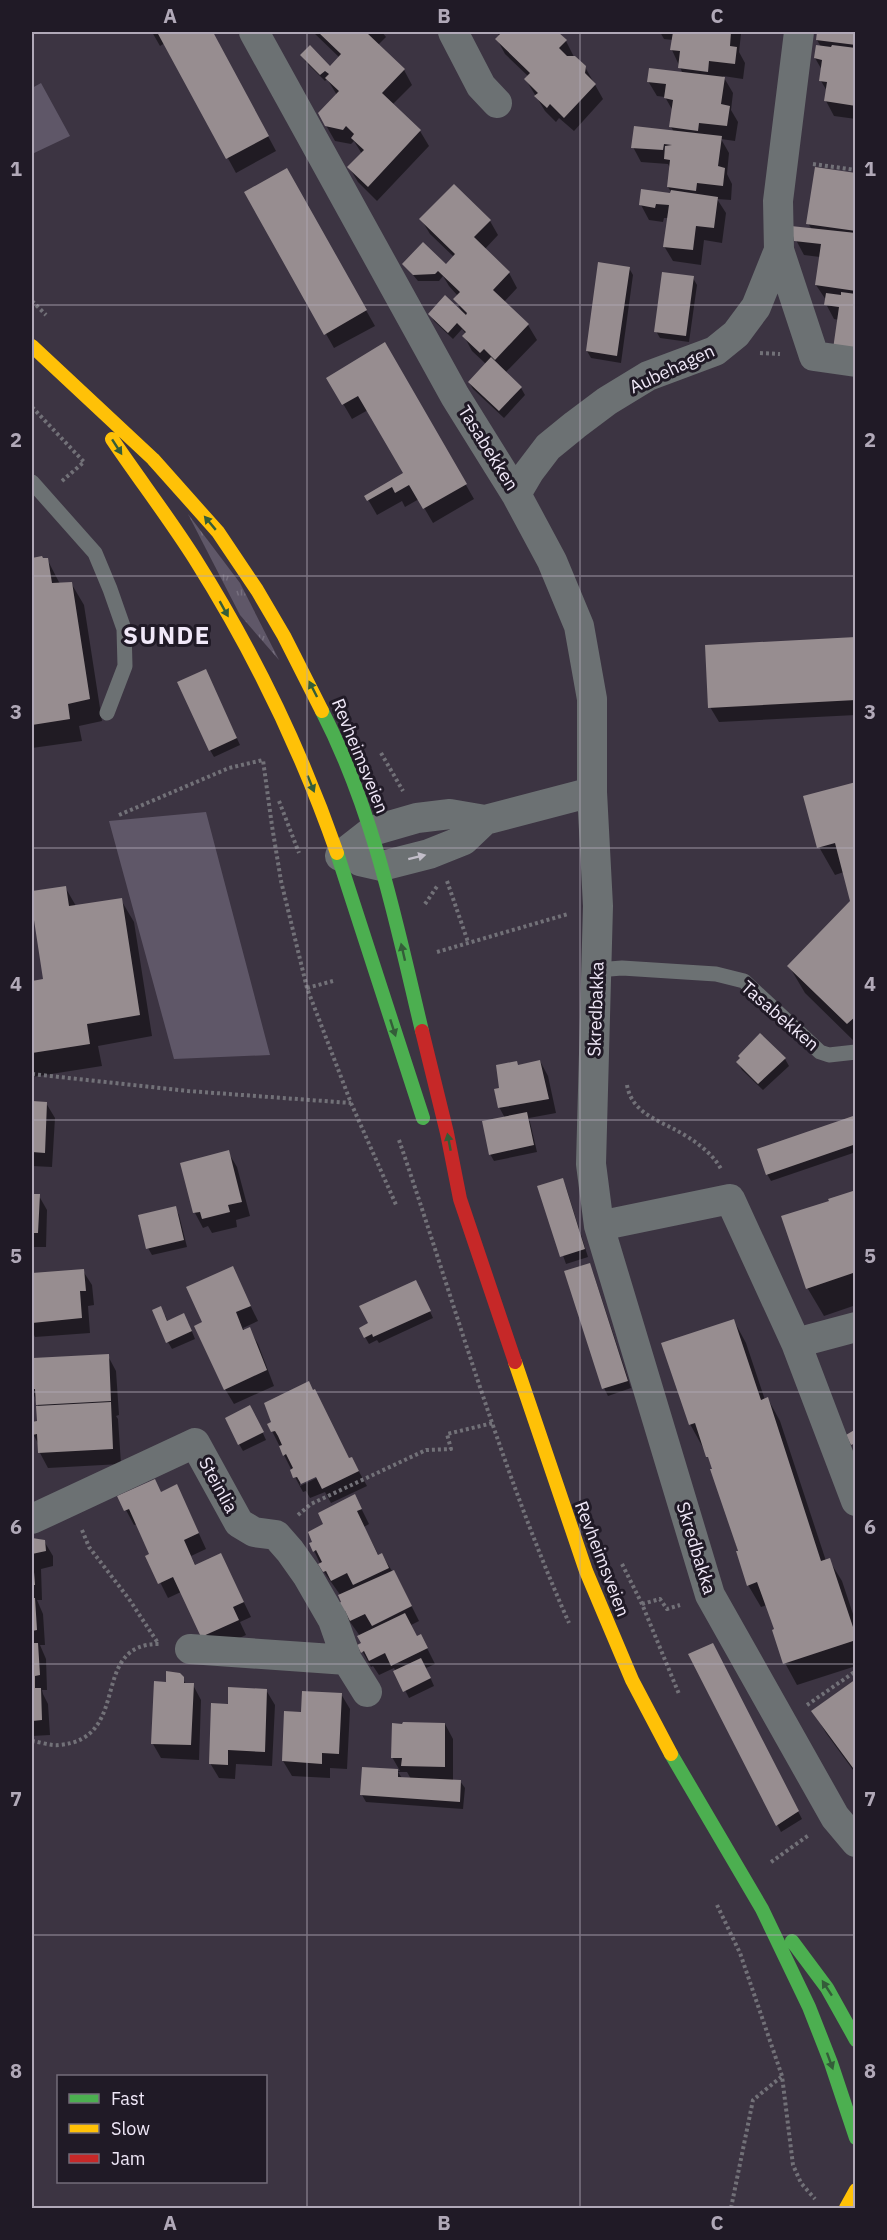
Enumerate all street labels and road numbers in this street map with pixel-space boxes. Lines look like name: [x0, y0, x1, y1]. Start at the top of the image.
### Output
street label: Aubehagen: [626, 339, 718, 398]
street label: Tasabekken: [453, 401, 524, 495]
street label: Revheimsveien: [327, 695, 394, 817]
street label: Skredbakka: [582, 961, 609, 1057]
street label: Tasabekken: [737, 975, 824, 1056]
street label: Steinlia: [194, 1453, 243, 1517]
street label: Revheimsveien: [570, 1498, 635, 1620]
street label: Skredbakka: [672, 1499, 722, 1597]

